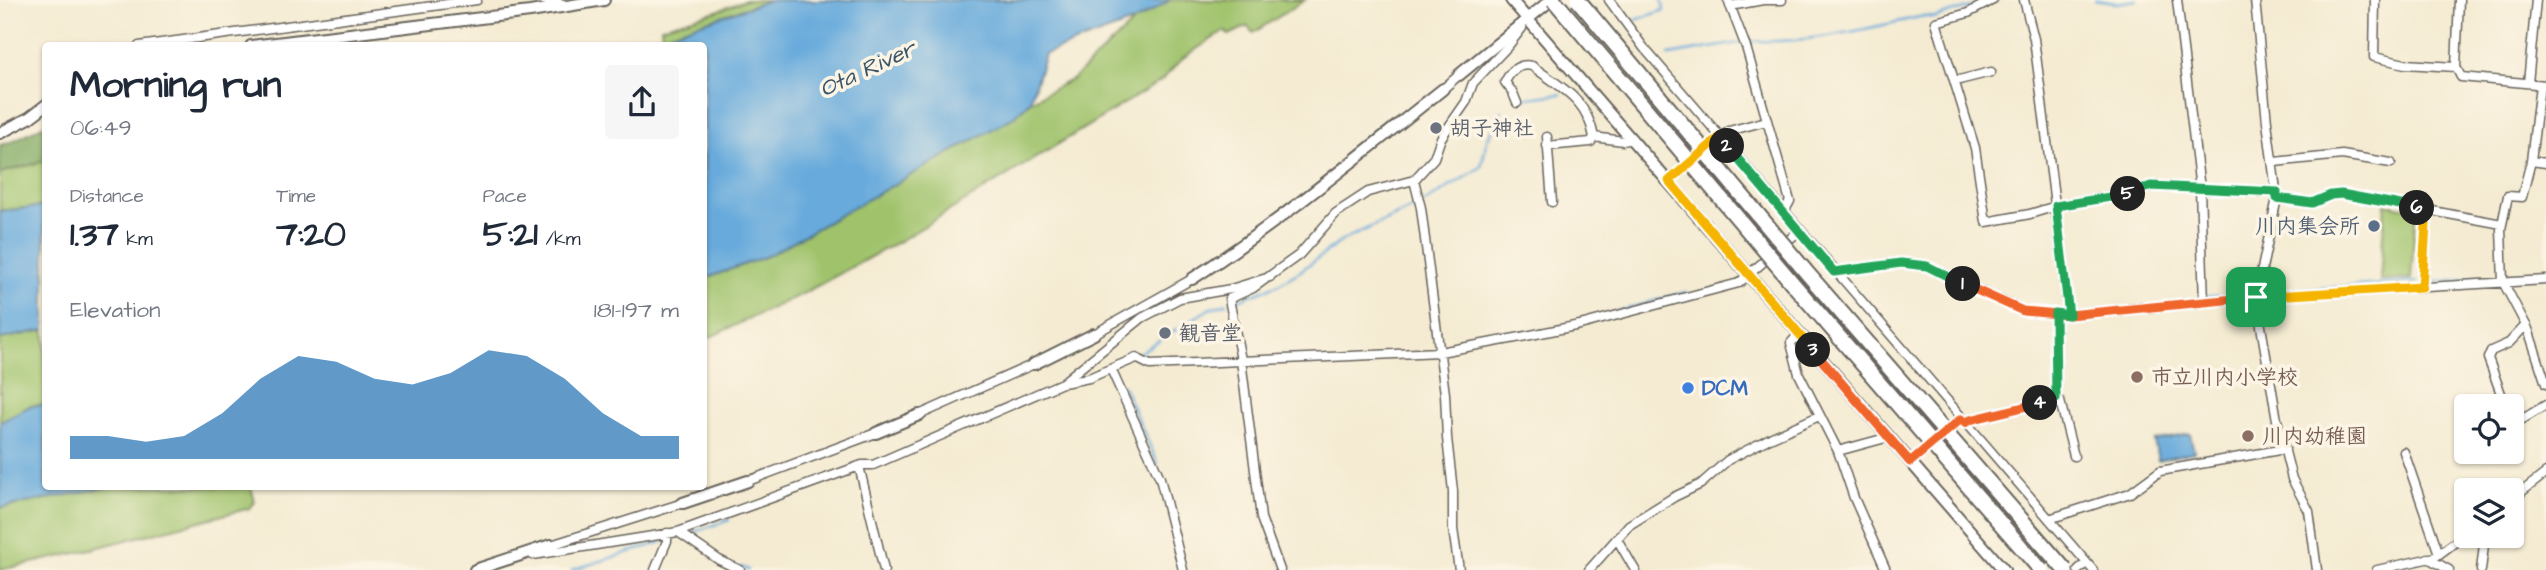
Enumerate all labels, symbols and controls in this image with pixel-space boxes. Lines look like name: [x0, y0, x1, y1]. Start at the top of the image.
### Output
water label: Ota River: [814, 32, 923, 105]
text: Morning run: [70, 60, 282, 112]
button: share: [605, 65, 679, 139]
text: 06:49: [70, 112, 132, 144]
place label: 胡子神社: [1450, 114, 1534, 143]
marker: 胡子神社: [1428, 120, 1444, 136]
pin: 2: [1710, 128, 1744, 164]
text: 2: [1721, 132, 1732, 159]
pin: 5: [2110, 176, 2146, 212]
text: 5: [2121, 180, 2134, 207]
text: Distance: [70, 183, 144, 210]
text: Time: [276, 183, 316, 210]
text: Pace: [483, 183, 527, 210]
pin: 6: [2400, 190, 2434, 226]
text: 6: [2411, 194, 2422, 221]
text: 1.37: [70, 210, 119, 259]
text: 7:20: [276, 210, 346, 259]
text: 5:21: [483, 210, 538, 259]
place label: 川内集会所: [2255, 212, 2360, 241]
marker: 川内集会所: [2366, 218, 2382, 234]
text: km: [119, 226, 153, 253]
text: /km: [538, 226, 581, 253]
pin: 1: [1946, 266, 1980, 302]
pin: [2226, 267, 2286, 327]
text: 1: [1961, 270, 1964, 297]
icon: arrive: [2237, 278, 2275, 316]
text: Elevation: [70, 294, 161, 326]
text: 181–197 m: [594, 294, 679, 326]
place label: 観音堂: [1179, 319, 1242, 348]
marker: 観音堂: [1157, 325, 1173, 341]
pin: 3: [1796, 332, 1830, 368]
text: 3: [1808, 336, 1817, 363]
place label: 市立川内小学校: [2151, 363, 2298, 392]
marker: 市立川内小学校: [2129, 369, 2145, 385]
place label: DCM: [1702, 374, 1748, 403]
marker: DCM: [1680, 380, 1696, 396]
pin: 4: [2022, 386, 2058, 420]
text: 4: [2033, 389, 2046, 416]
map controls: [2454, 394, 2524, 548]
button: locate: [2454, 394, 2524, 464]
place label: 川内幼稚園: [2262, 422, 2367, 451]
marker: 川内幼稚園: [2240, 428, 2256, 444]
button: layers: [2454, 478, 2524, 548]

